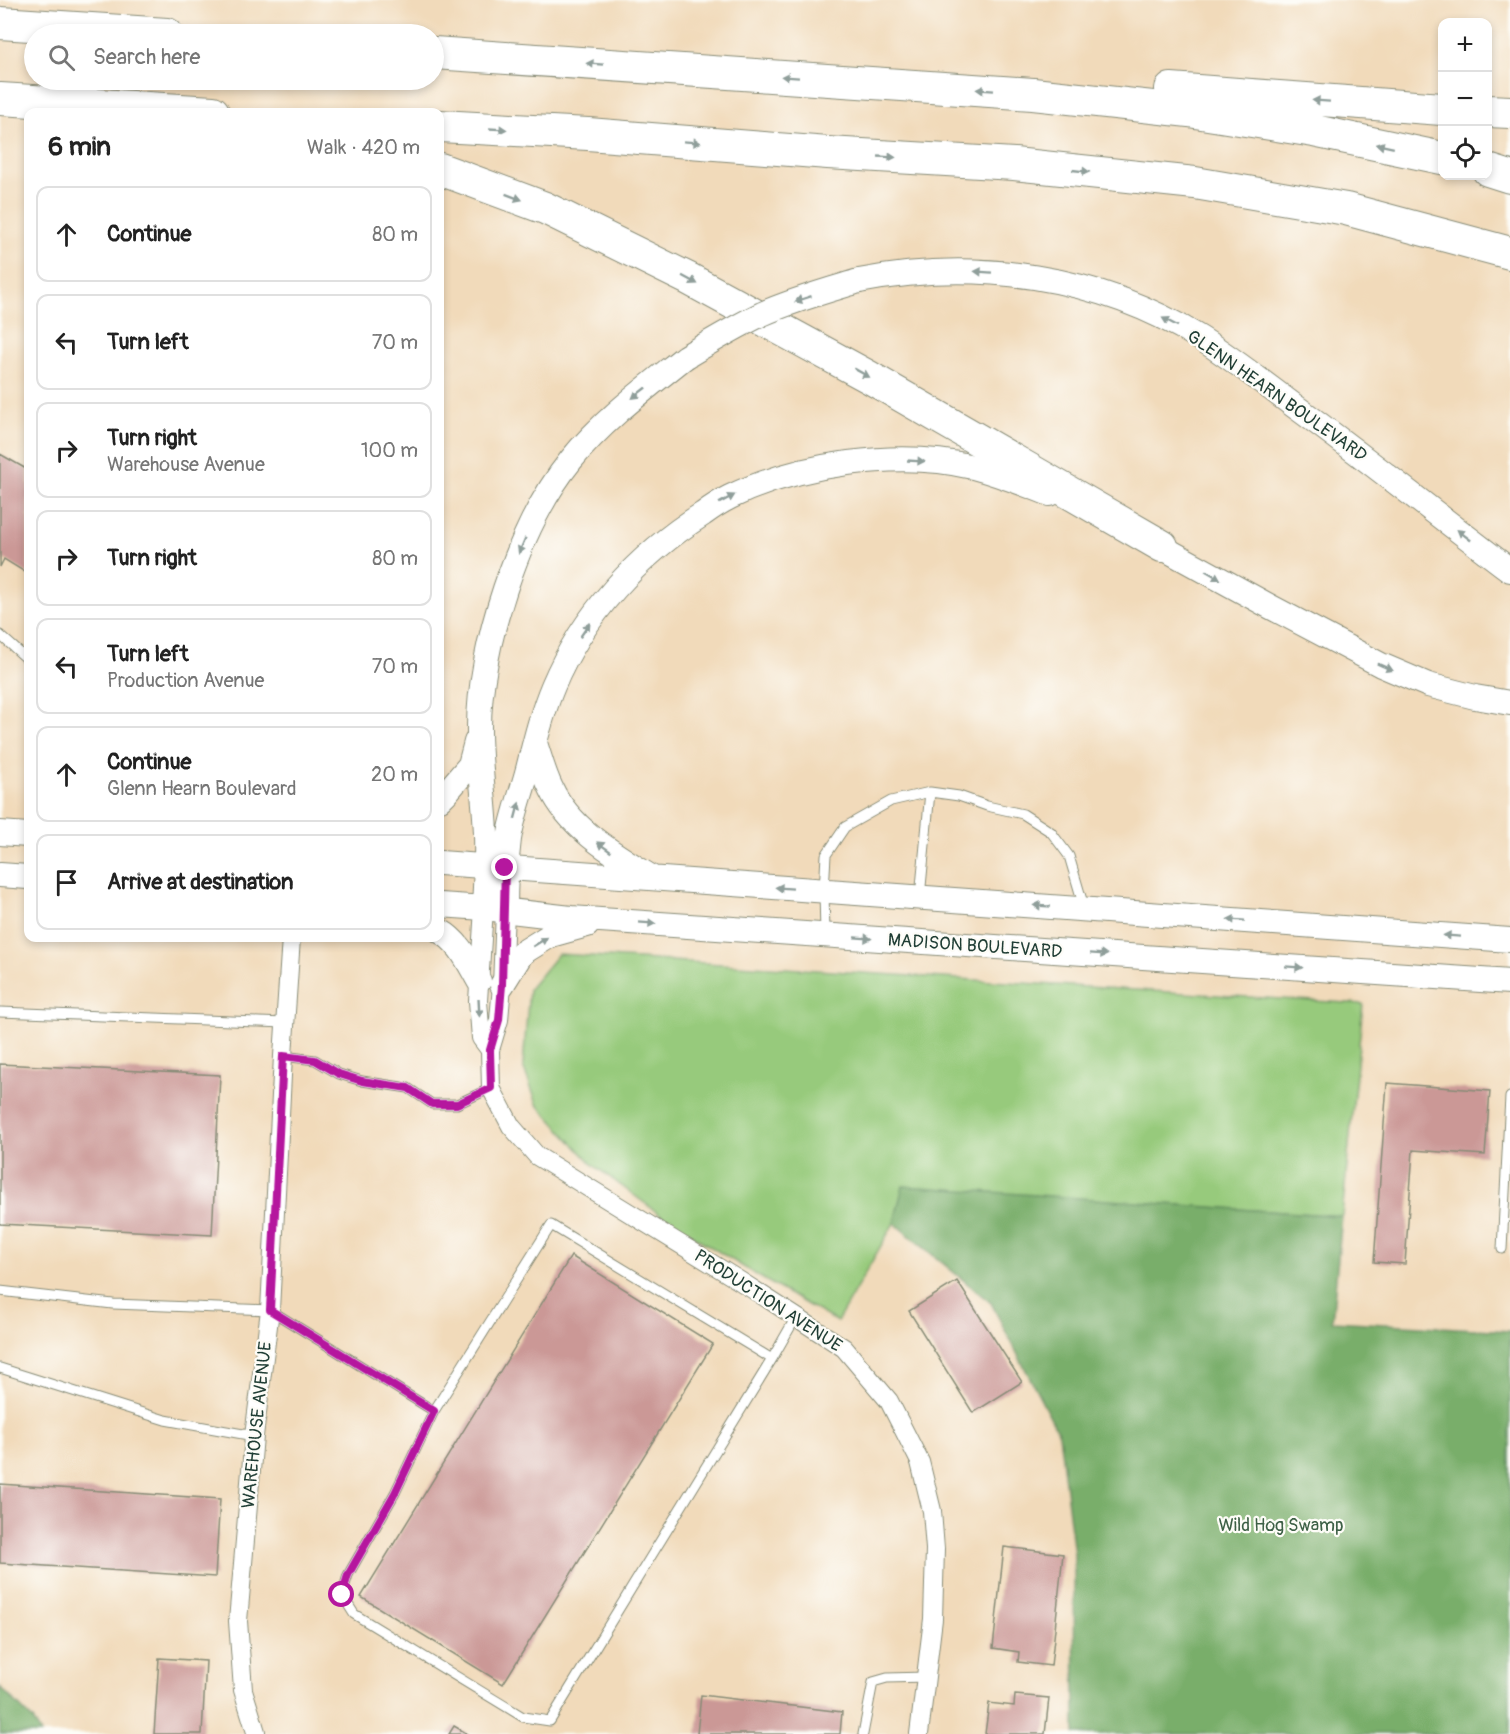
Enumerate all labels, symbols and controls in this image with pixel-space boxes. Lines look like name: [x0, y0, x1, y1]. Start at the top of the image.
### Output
map controls: [1438, 18, 1492, 180]
button: +: [1438, 18, 1492, 72]
search box: [24, 24, 444, 90]
icon: search: [45, 41, 78, 74]
text: Search here: [93, 43, 200, 71]
one-way arrow: [586, 59, 605, 69]
one-way arrow: [781, 72, 800, 82]
button: −: [1438, 72, 1492, 126]
one-way arrow: [975, 86, 994, 95]
one-way arrow: [1312, 96, 1331, 106]
one-way arrow: [488, 125, 507, 134]
button: locate: [1438, 126, 1492, 180]
text: 6 min: [48, 131, 111, 163]
text: Walk · 420 m: [307, 135, 420, 160]
one-way arrow: [683, 138, 702, 147]
one-way arrow: [1376, 141, 1395, 150]
one-way arrow: [877, 152, 896, 161]
one-way arrow: [1072, 166, 1091, 176]
one-way arrow: [505, 192, 523, 202]
icon: ahead: [50, 218, 83, 251]
text: Continue: [107, 220, 191, 248]
text: 80 m: [372, 222, 418, 247]
one-way arrow: [974, 267, 993, 277]
one-way arrow: [682, 275, 699, 285]
one-way arrow: [794, 294, 812, 304]
one-way arrow: [1161, 317, 1178, 327]
street label: GLENN HEARN BOULEVARD: [1182, 325, 1372, 467]
icon: left: [50, 326, 83, 359]
text: Turn left: [107, 328, 189, 356]
text: 70 m: [372, 330, 418, 355]
one-way arrow: [853, 368, 870, 378]
one-way arrow: [631, 387, 647, 400]
text: Turn right: [107, 424, 197, 452]
icon: right: [50, 434, 83, 467]
text: 100 m: [361, 438, 418, 463]
text: Warehouse Avenue: [107, 452, 265, 477]
one-way arrow: [906, 456, 925, 465]
one-way arrow: [719, 494, 736, 504]
one-way arrow: [1456, 529, 1471, 541]
one-way arrow: [517, 538, 527, 556]
icon: right: [50, 542, 83, 575]
text: Turn right: [107, 544, 197, 572]
text: 80 m: [372, 546, 418, 571]
one-way arrow: [1205, 570, 1222, 580]
one-way arrow: [579, 622, 591, 638]
text: Turn left: [107, 640, 189, 668]
icon: left: [50, 650, 83, 683]
text: 70 m: [372, 654, 418, 679]
one-way arrow: [1376, 662, 1394, 672]
text: Production Avenue: [107, 668, 264, 693]
text: Continue: [107, 748, 191, 776]
icon: ahead: [50, 758, 83, 791]
text: 20 m: [371, 762, 418, 787]
text: Glenn Hearn Boulevard: [107, 776, 297, 801]
one-way arrow: [512, 802, 522, 820]
one-way arrow: [596, 841, 611, 853]
route end: [491, 854, 517, 880]
icon: arrive: [50, 866, 83, 899]
text: Arrive at destination: [107, 868, 293, 896]
one-way arrow: [775, 883, 794, 893]
one-way arrow: [1032, 901, 1051, 911]
one-way arrow: [1227, 915, 1246, 925]
one-way arrow: [638, 918, 657, 928]
street label: MADISON BOULEVARD: [887, 928, 1063, 964]
one-way arrow: [1442, 931, 1461, 940]
one-way arrow: [853, 933, 872, 943]
one-way arrow: [532, 936, 548, 947]
one-way arrow: [1090, 949, 1109, 959]
one-way arrow: [1284, 962, 1303, 971]
one-way arrow: [474, 999, 483, 1018]
street label: PRODUCTION AVENUE: [690, 1245, 846, 1357]
street label: WAREHOUSE AVENUE: [237, 1340, 277, 1510]
park label: Wild Hog Swamp: [1218, 1514, 1344, 1537]
route start: [328, 1581, 354, 1607]

